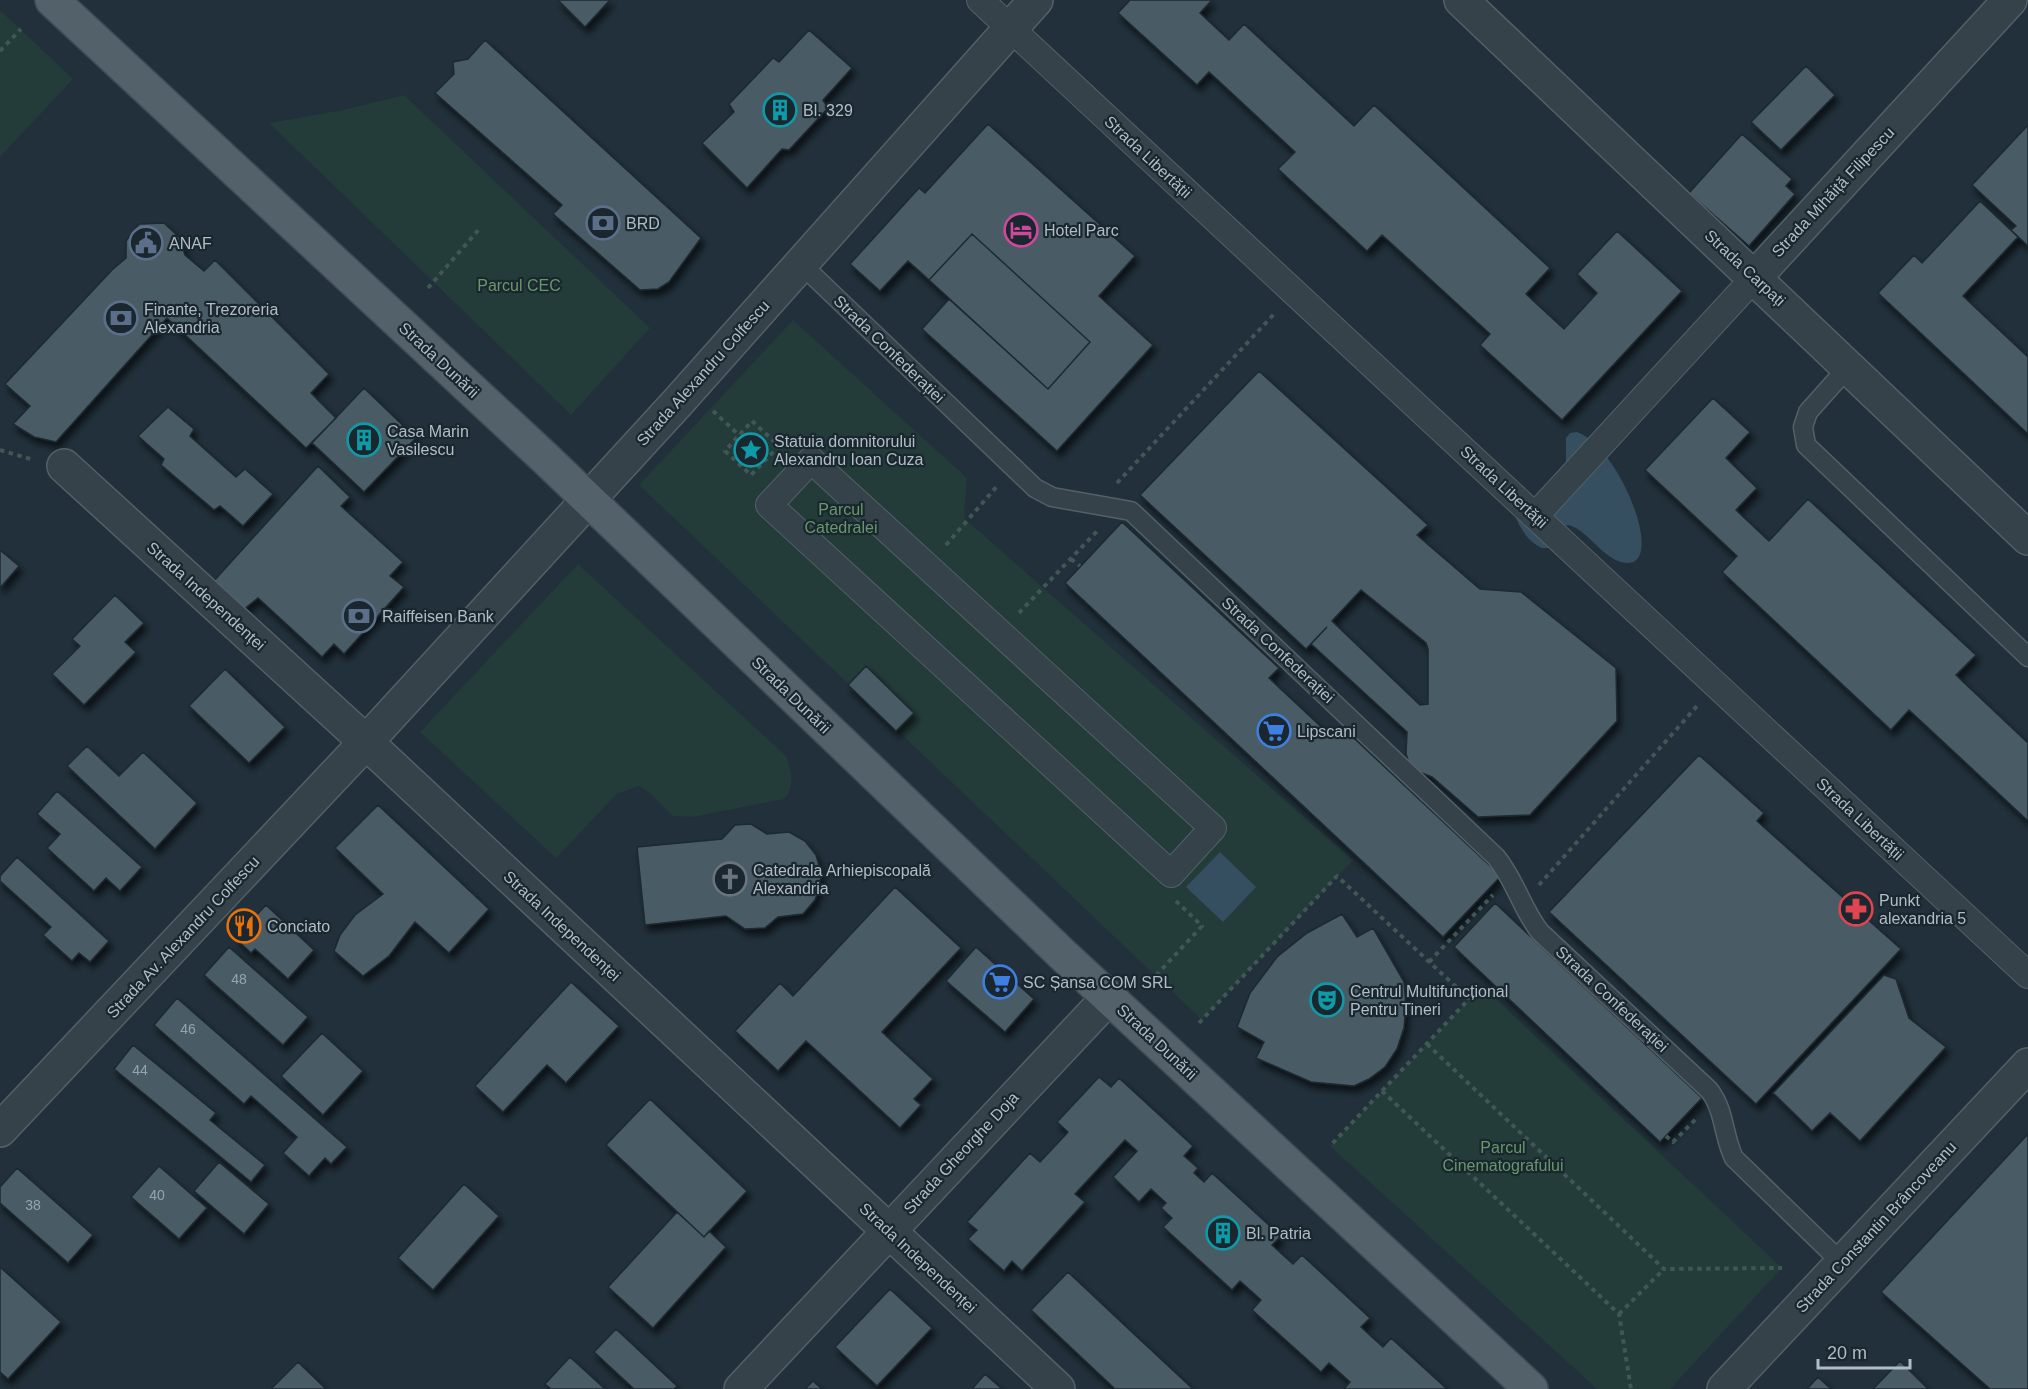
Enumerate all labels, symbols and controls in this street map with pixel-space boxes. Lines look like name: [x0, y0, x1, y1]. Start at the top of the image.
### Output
building icon: Bl. 329: [762, 92, 798, 128]
place label: Bl. 329: [803, 102, 853, 119]
street label: Strada Libertății: [1101, 113, 1195, 201]
street label: Strada Mihăiță Filipescu: [1769, 124, 1897, 260]
bank icon: BRD: [585, 205, 621, 241]
hotel icon: Hotel Parc: [1003, 212, 1039, 248]
place label: BRD: [626, 215, 660, 232]
place label: Hotel Parc: [1044, 222, 1119, 239]
public building icon: ANAF: [128, 225, 164, 261]
street label: Strada Carpați: [1701, 227, 1789, 309]
place label: ANAF: [169, 235, 212, 252]
park label: Parcul CEC: [477, 277, 561, 294]
street label: Strada Confederației: [830, 292, 948, 406]
street label: Strada Alexandru Colfescu: [633, 297, 773, 449]
bank icon: Finante, Trezoreria Alexandria: [103, 300, 139, 336]
place label: Finante, Trezoreria Alexandria: [144, 301, 278, 336]
street label: Strada Dunării: [396, 319, 482, 401]
building icon: Casa Marin Vasilescu: [346, 422, 382, 458]
place label: Casa Marin Vasilescu: [387, 423, 469, 458]
place icon: Statuia domnitorului Alexandru Ioan Cuza: [733, 432, 769, 468]
place label: Statuia domnitorului Alexandru Ioan Cuza: [774, 433, 924, 468]
street label: Strada Libertății: [1457, 443, 1551, 531]
park label: Parcul Catedralei: [805, 501, 877, 536]
street label: Strada Independenței: [143, 538, 269, 654]
street label: Strada Confederației: [1219, 594, 1337, 706]
bank icon: Raiffeisen Bank: [341, 598, 377, 634]
place label: Raiffeisen Bank: [382, 608, 495, 625]
street label: Strada Dunării: [748, 653, 834, 737]
supermarket icon: Lipscani: [1256, 713, 1292, 749]
place label: Lipscani: [1297, 723, 1356, 740]
street label: Strada Libertății: [1813, 775, 1907, 863]
street label: Strada Av. Alexandru Colfescu: [104, 853, 262, 1021]
church icon: Catedrala Arhiepiscopală Alexandria: [712, 861, 748, 897]
place label: Catedrala Arhiepiscopală Alexandria: [753, 862, 931, 897]
street label: Strada Independenței: [500, 868, 624, 984]
pharmacy icon: Punkt alexandria 5: [1838, 891, 1874, 927]
place label: Punkt alexandria 5: [1879, 892, 1966, 927]
restaurant icon: Conciato: [226, 908, 262, 944]
place label: Conciato: [267, 918, 330, 935]
street label: Strada Confederației: [1553, 943, 1671, 1055]
supermarket icon: SC Șansa COM SRL: [982, 964, 1018, 1000]
house number: 48: [231, 971, 247, 987]
place label: SC Șansa COM SRL: [1023, 974, 1172, 991]
theatre icon: Centrul Multifuncțional Pentru Tineri: [1309, 982, 1345, 1018]
place label: Centrul Multifuncțional Pentru Tineri: [1350, 983, 1508, 1018]
street label: Strada Dunării: [1114, 1001, 1200, 1083]
house number: 46: [180, 1021, 196, 1037]
house number: 44: [132, 1062, 148, 1078]
street label: Strada Gheorghe Doja: [900, 1089, 1022, 1217]
street label: Strada Constantin Brâncoveanu: [1792, 1138, 1960, 1316]
park label: Parcul Cinematografului: [1443, 1139, 1563, 1174]
house number: 40: [149, 1187, 165, 1203]
house number: 38: [25, 1197, 41, 1213]
street label: Strada Independenței: [856, 1200, 980, 1316]
building icon: Bl. Patria: [1205, 1215, 1241, 1251]
place label: Bl. Patria: [1246, 1225, 1311, 1242]
scale bar: [1818, 1332, 1910, 1370]
text: 20 m: [1827, 1343, 1867, 1363]

